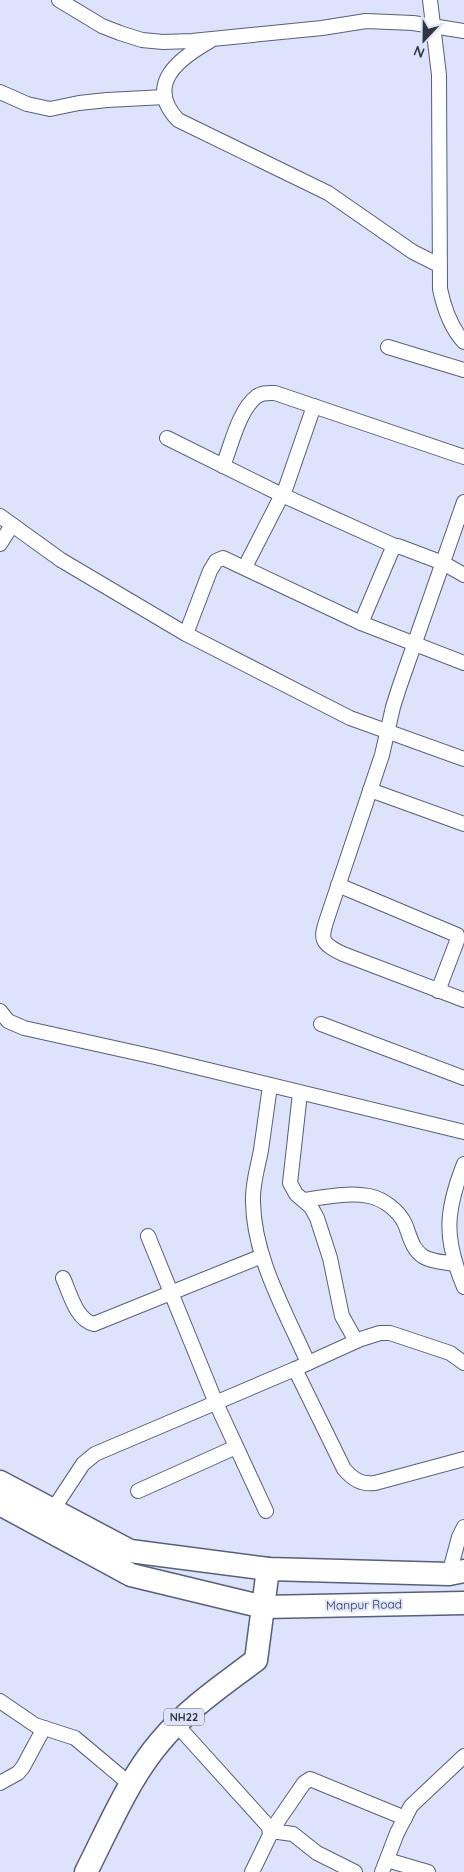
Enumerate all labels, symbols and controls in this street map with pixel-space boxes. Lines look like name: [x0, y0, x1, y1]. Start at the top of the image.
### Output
north arrow: [399, 15, 449, 65]
text: N: [411, 42, 427, 62]
street label: Manpur Road: [326, 1596, 402, 1613]
road number: NH22: [164, 1708, 204, 1725]

